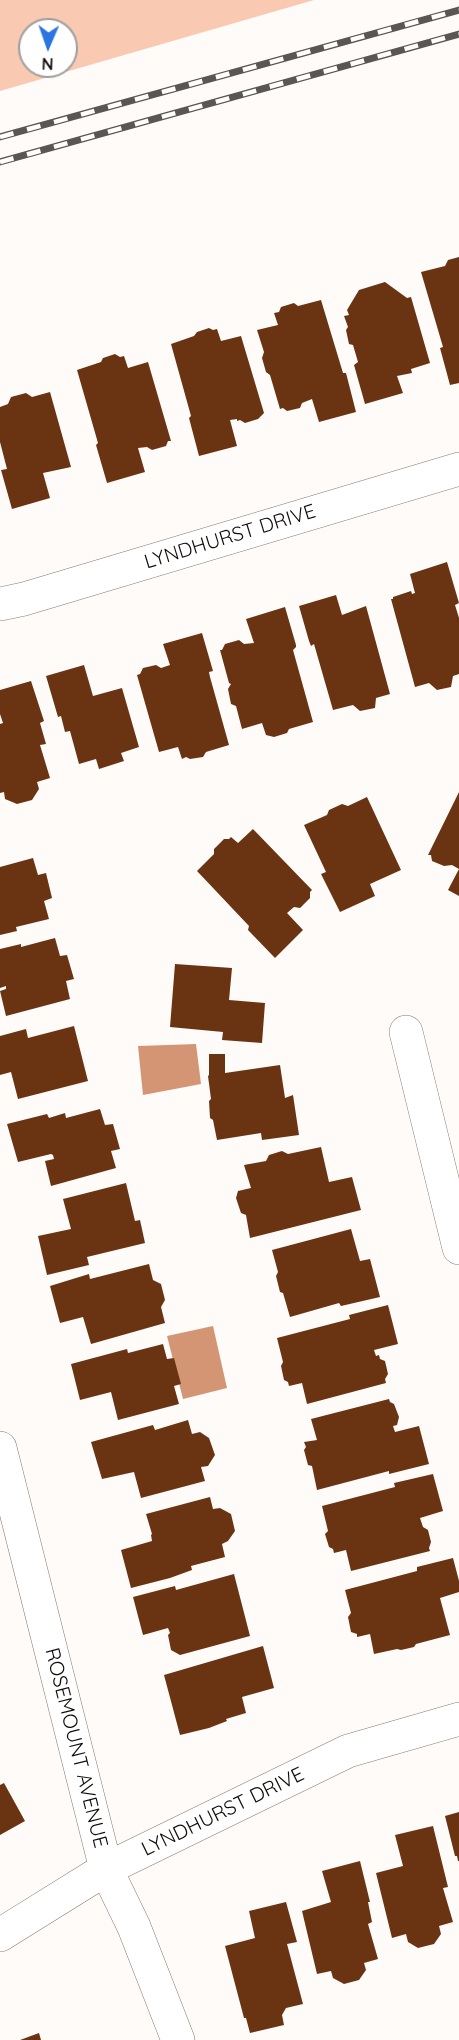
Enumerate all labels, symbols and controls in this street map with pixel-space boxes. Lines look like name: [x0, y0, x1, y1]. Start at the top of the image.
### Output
north arrow: [18, 18, 78, 78]
text: N: [41, 54, 54, 74]
street label: LYNDHURST DRIVE: [141, 500, 319, 574]
street label: ROSEMOUNT AVENUE: [40, 1646, 112, 1850]
street label: LYNDHURST DRIVE: [138, 1762, 308, 1862]

